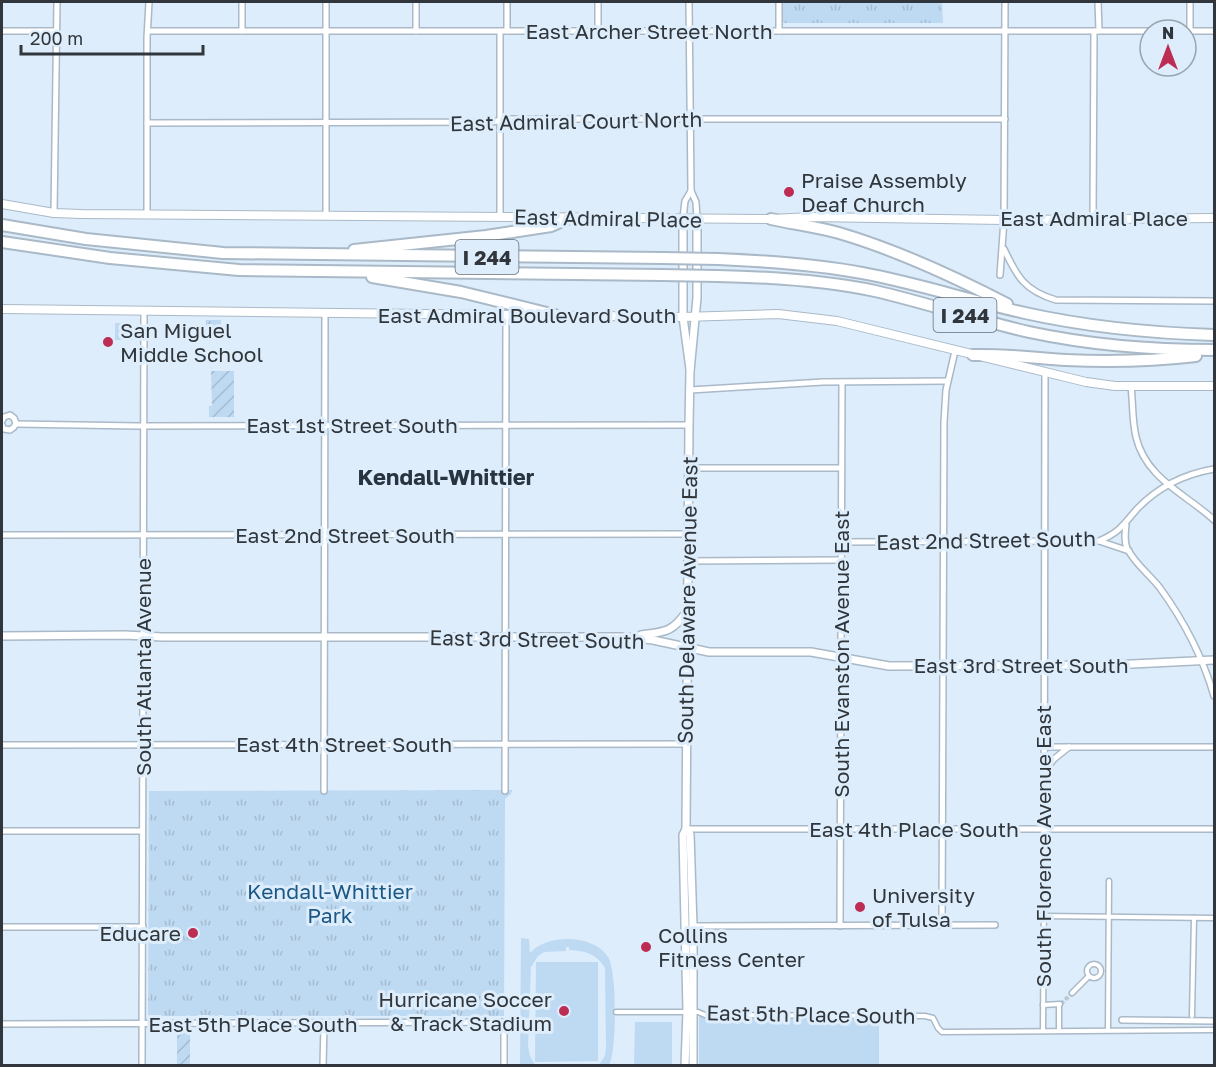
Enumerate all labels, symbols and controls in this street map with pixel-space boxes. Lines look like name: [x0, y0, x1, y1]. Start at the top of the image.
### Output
scale bar: [21, 18, 202, 56]
street label: East Archer Street North: [525, 18, 773, 44]
north arrow: [1138, 18, 1198, 78]
text: N: [1162, 23, 1174, 43]
text: 200 m: [30, 27, 83, 49]
street label: East Admiral Court North: [450, 106, 702, 136]
place label: Praise Assembly Deaf Church: [801, 167, 967, 217]
marker: Praise Assembly Deaf Church: [782, 185, 796, 199]
street label: East Admiral Place: [514, 203, 702, 233]
street label: East Admiral Place: [1000, 205, 1188, 231]
road number: I 244: [456, 240, 518, 274]
road number: I 244: [934, 298, 996, 332]
street label: East Admiral Boulevard South: [378, 302, 676, 328]
place label: San Miguel Middle School: [120, 317, 263, 367]
marker: San Miguel Middle School: [101, 335, 115, 349]
street label: East 1st Street South: [246, 412, 458, 438]
street label: South Delaware Avenue East: [671, 456, 703, 744]
district label: Kendall-Whittier: [358, 463, 535, 490]
street label: South Evanston Avenue East: [828, 510, 854, 798]
street label: East 2nd Street South: [235, 522, 455, 548]
street label: East 2nd Street South: [876, 525, 1096, 555]
street label: South Atlanta Avenue: [130, 558, 156, 776]
street label: East 3rd Street South: [429, 624, 645, 654]
street label: East 3rd Street South: [913, 652, 1129, 678]
street label: South Florence Avenue East: [1030, 705, 1056, 987]
street label: East 4th Street South: [236, 731, 452, 757]
street label: East 4th Place South: [809, 816, 1019, 842]
park label: Kendall-Whittier Park: [247, 878, 413, 928]
place label: University of Tulsa: [872, 882, 975, 932]
marker: University of Tulsa: [853, 900, 867, 914]
place label: Educare: [99, 920, 181, 946]
place label: Collins Fitness Center: [658, 922, 805, 972]
marker: Educare: [186, 926, 200, 940]
marker: Collins Fitness Center: [639, 940, 653, 954]
place label: Hurricane Soccer & Track Stadium: [378, 986, 552, 1036]
street label: East 5th Place South: [706, 999, 916, 1029]
marker: Hurricane Soccer & Track Stadium: [557, 1004, 571, 1018]
street label: East 5th Place South: [148, 1011, 358, 1037]

